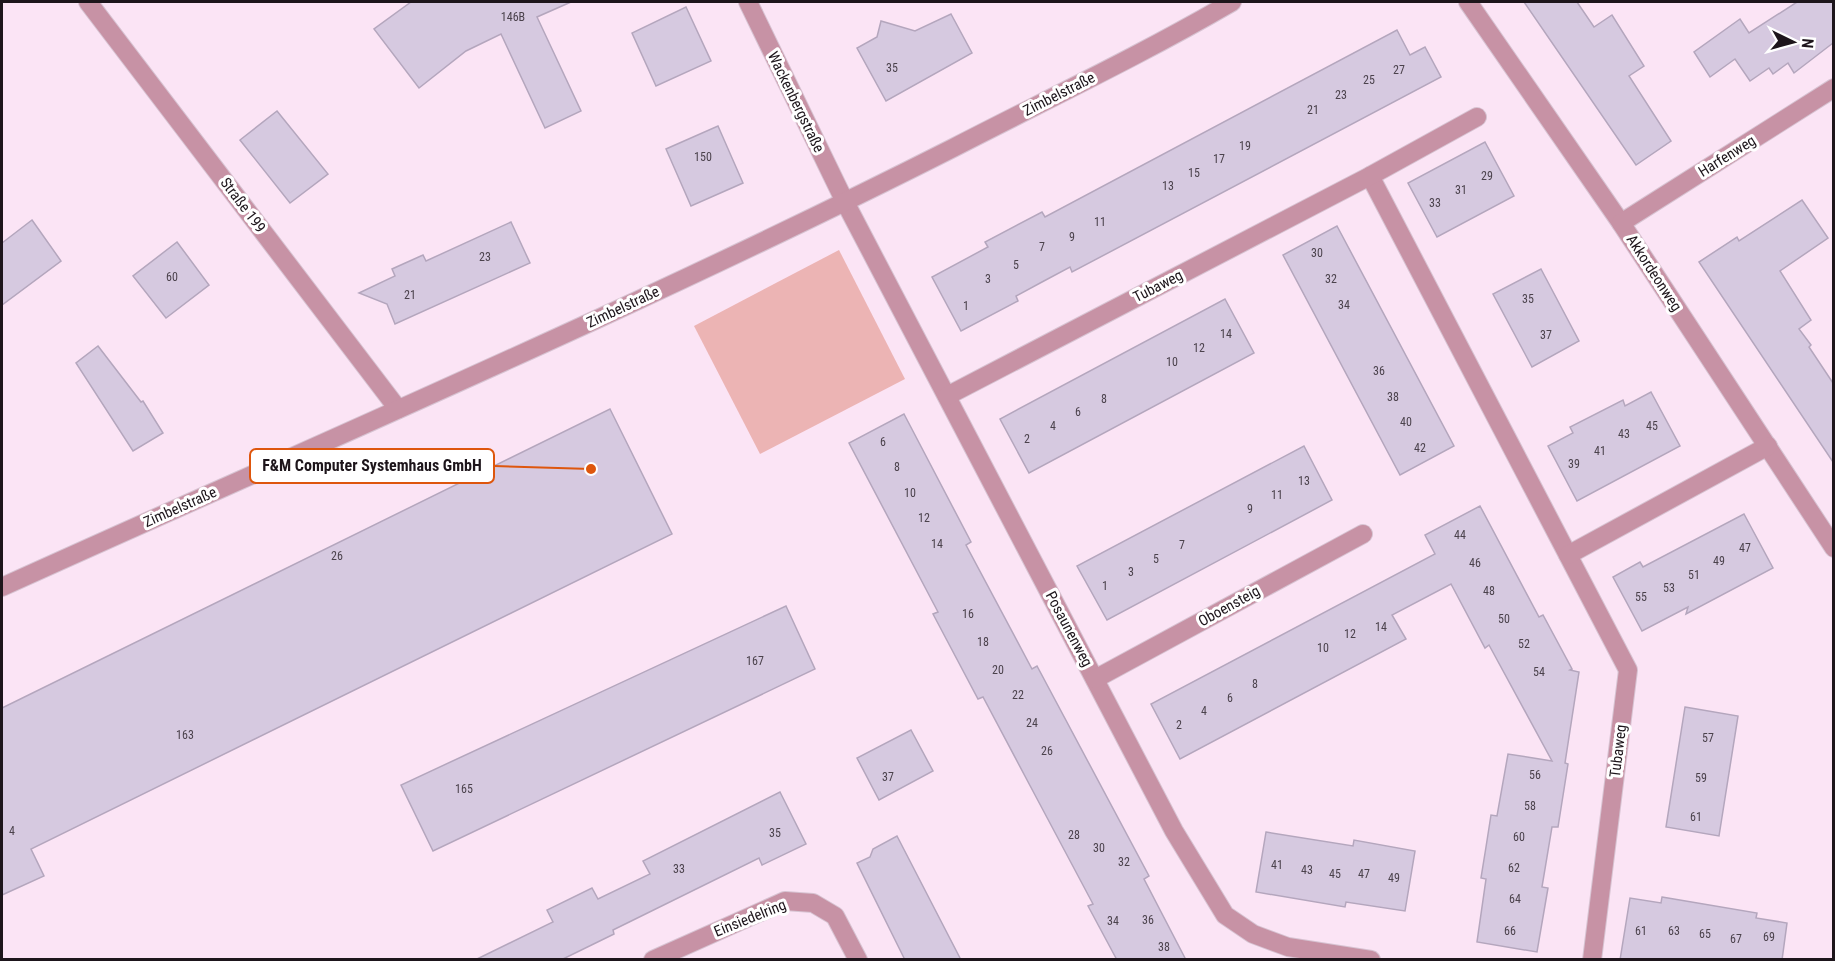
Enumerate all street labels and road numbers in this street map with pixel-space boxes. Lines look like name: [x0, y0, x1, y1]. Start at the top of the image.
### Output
street label: Wackenbergstraße: [764, 49, 828, 155]
street label: Zimbelstraße: [1020, 68, 1098, 120]
street label: Harfenweg: [1695, 131, 1759, 181]
street label: Straße 199: [216, 174, 270, 236]
street label: Akkordeonweg: [1623, 231, 1685, 315]
street label: Tubaweg: [1130, 266, 1186, 306]
street label: Zimbelstraße: [584, 282, 662, 332]
street label: Zimbelstraße: [141, 483, 219, 531]
street label: Oboensteig: [1195, 582, 1263, 630]
street label: Posaunenweg: [1042, 588, 1096, 670]
street label: Tubaweg: [1606, 724, 1630, 778]
street label: Einsiedelring: [711, 895, 789, 941]

